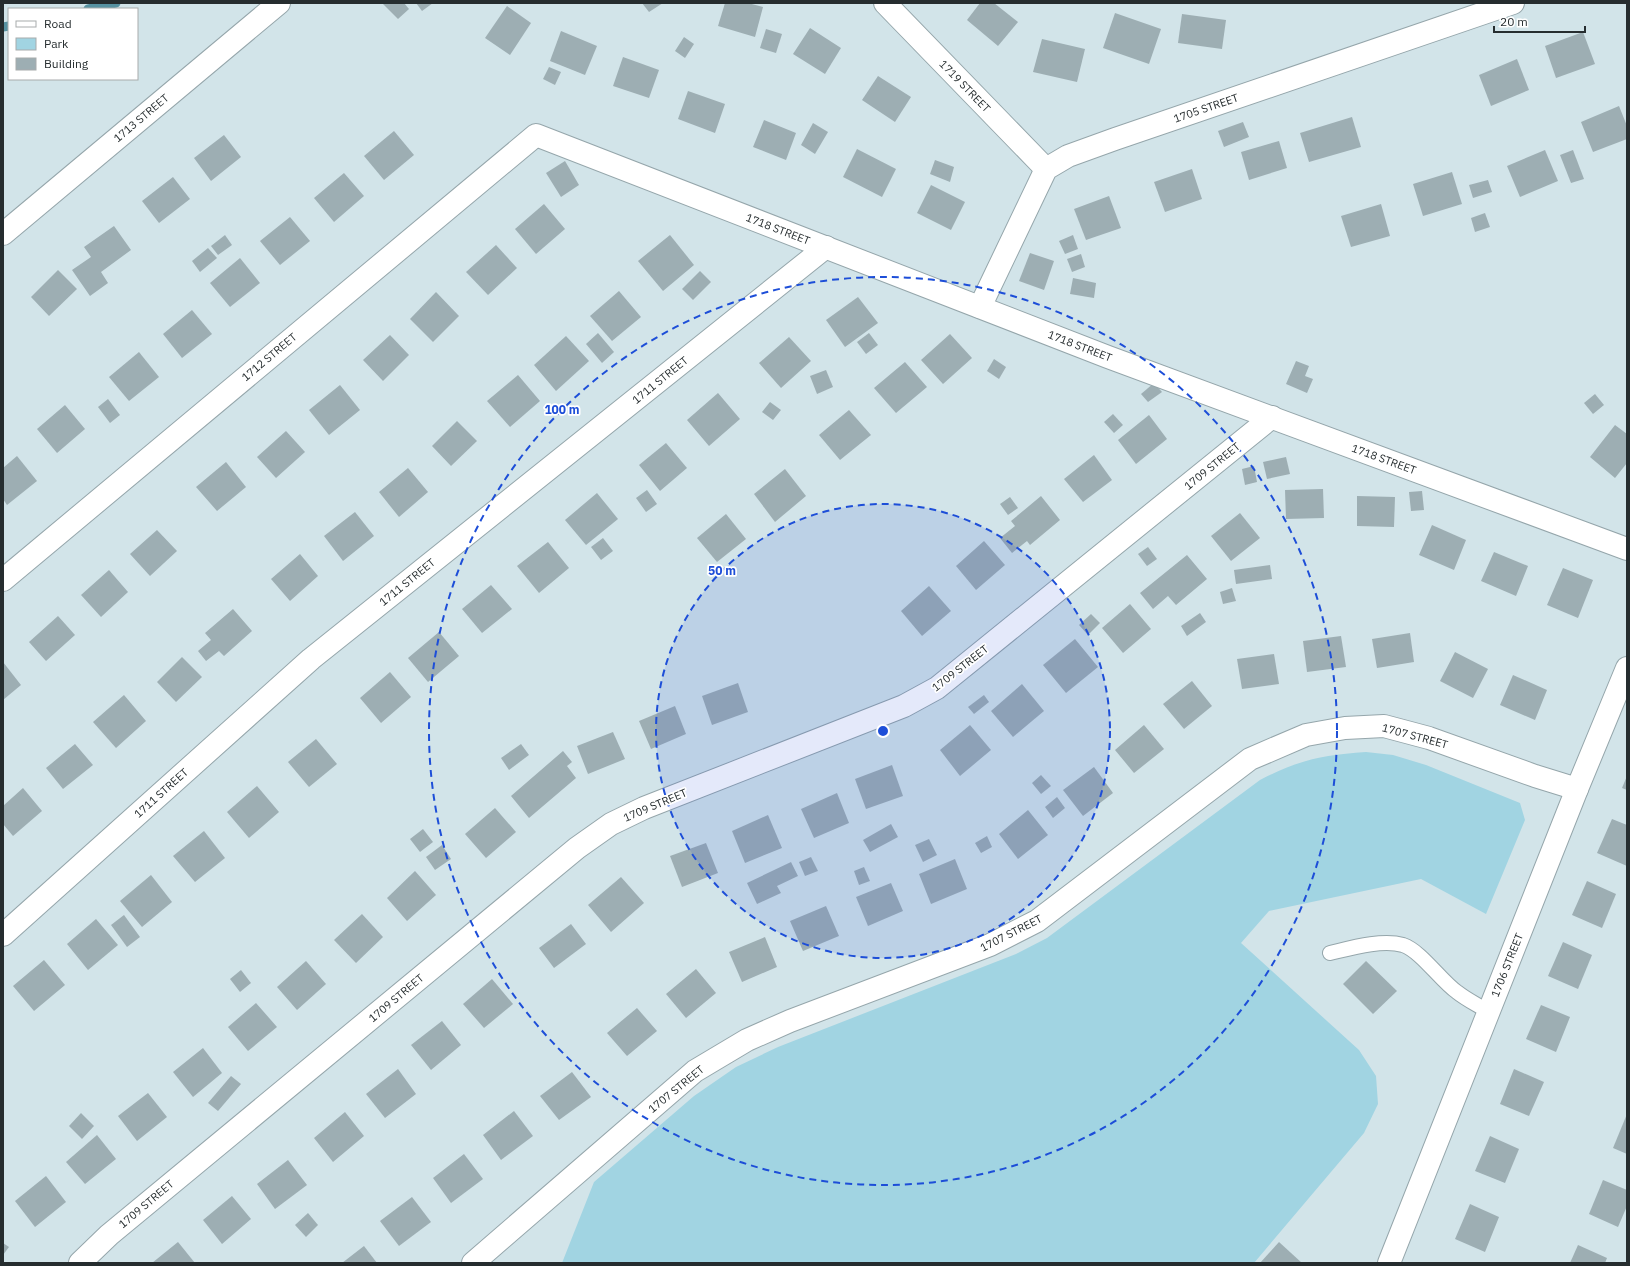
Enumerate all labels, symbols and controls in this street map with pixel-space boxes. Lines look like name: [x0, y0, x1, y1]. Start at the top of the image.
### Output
legend: [8, 8, 138, 80]
scale bar: [1494, 8, 1585, 34]
text: 20 m: [1500, 14, 1528, 29]
text: Road: [44, 16, 72, 31]
text: Park: [44, 36, 69, 51]
text: Building: [44, 56, 89, 71]
street label: 1719 STREET: [936, 57, 994, 116]
street label: 1713 STREET: [111, 90, 172, 145]
street label: 1705 STREET: [1172, 90, 1241, 126]
street label: 1718 STREET: [744, 210, 813, 248]
street label: 1718 STREET: [1046, 327, 1115, 365]
street label: 1712 STREET: [239, 329, 300, 384]
street label: 1711 STREET: [629, 353, 691, 407]
text: 100 m: [544, 402, 580, 417]
street label: 1709 STREET: [1181, 439, 1243, 493]
street label: 1718 STREET: [1350, 441, 1419, 477]
street label: 1711 STREET: [376, 555, 438, 609]
text: 50 m: [708, 563, 736, 578]
street label: 1709 STREET: [929, 641, 992, 694]
street label: 1707 STREET: [1380, 720, 1450, 752]
centre of rings: [876, 724, 890, 738]
street label: 1711 STREET: [131, 765, 191, 821]
street label: 1709 STREET: [621, 785, 690, 825]
street label: 1707 STREET: [978, 911, 1045, 955]
street label: 1706 STREET: [1488, 930, 1526, 999]
street label: 1709 STREET: [366, 970, 427, 1025]
street label: 1707 STREET: [645, 1062, 707, 1116]
street label: 1709 STREET: [116, 1176, 177, 1231]

